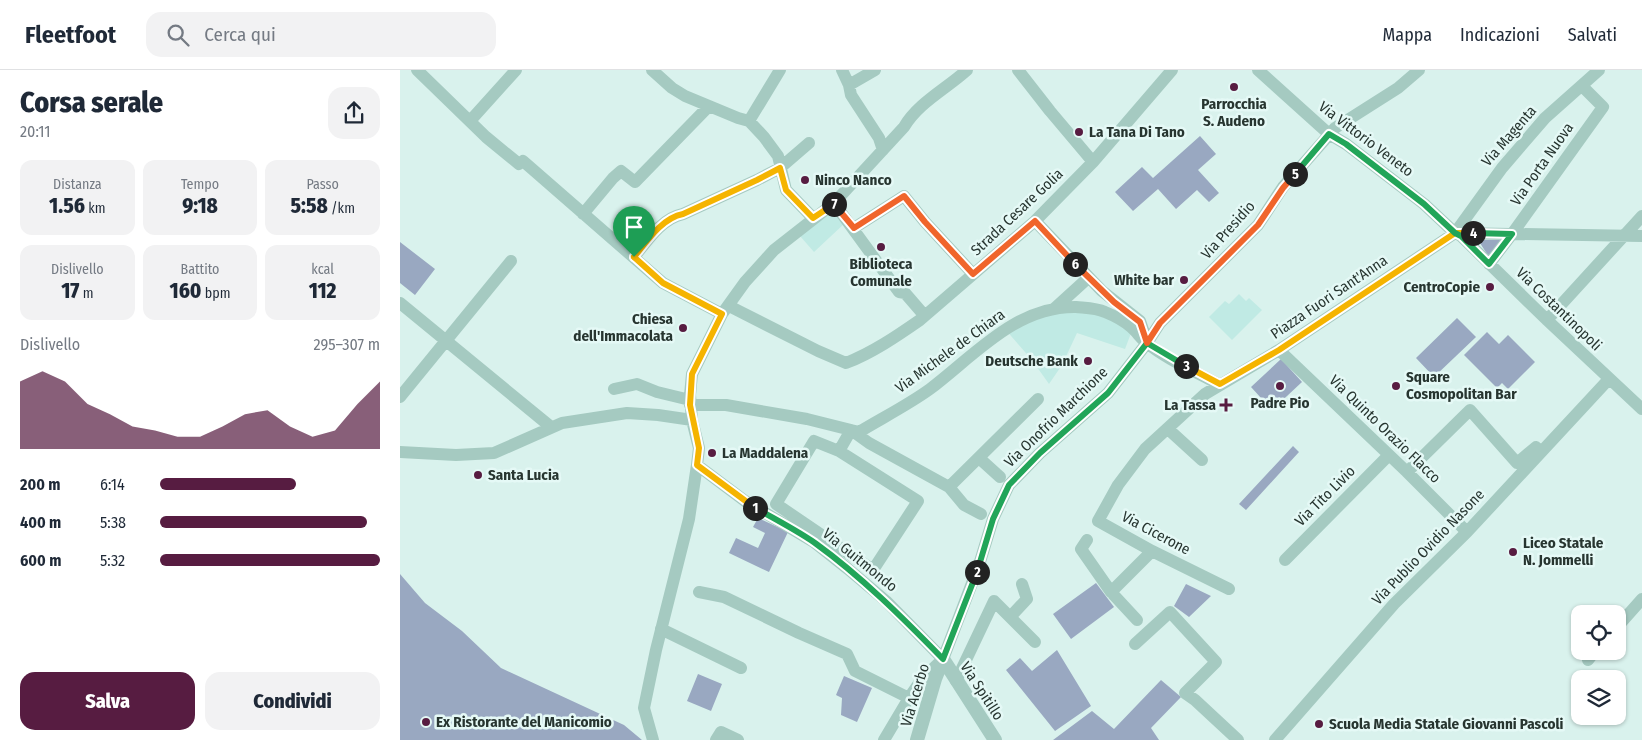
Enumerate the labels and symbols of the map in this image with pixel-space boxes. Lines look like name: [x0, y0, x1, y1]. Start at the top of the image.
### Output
marker: Parrocchia S. Audeno: [1228, 81, 1240, 93]
place label: Parrocchia S. Audeno: [1201, 95, 1267, 130]
street label: Via Vittorio Veneto: [1315, 97, 1417, 181]
street label: Via Magenta: [1478, 102, 1540, 170]
street label: Via Porta Nuova: [1507, 119, 1577, 209]
place label: La Tana Di Tano: [1089, 123, 1185, 141]
marker: La Tana Di Tano: [1073, 126, 1085, 138]
pin: 5: [1282, 162, 1308, 186]
street label: Strada Cesare Golia: [967, 165, 1067, 259]
place label: Ninco Nanco: [815, 171, 892, 189]
marker: Ninco Nanco: [799, 174, 811, 186]
pin: 7: [822, 192, 846, 216]
street label: Via Presidio: [1197, 197, 1259, 263]
pin: [613, 206, 655, 257]
pin: 4: [1460, 220, 1486, 246]
marker: Biblioteca Comunale: [875, 241, 887, 253]
street label: Piazza Fuori Sant'Anna: [1267, 251, 1391, 343]
pin: 6: [1062, 252, 1088, 276]
place label: Biblioteca Comunale: [850, 255, 913, 290]
street label: Via Costantinopoli: [1512, 264, 1606, 354]
place label: White bar: [1114, 271, 1175, 289]
marker: White bar: [1178, 274, 1190, 286]
place label: CentroCopie: [1403, 278, 1480, 296]
marker: CentroCopie: [1484, 281, 1496, 293]
street label: Via Michele de Chiara: [892, 305, 1008, 397]
place label: Chiesa dell'Immacolata: [573, 310, 674, 345]
marker: Chiesa dell'Immacolata: [677, 322, 689, 334]
place label: Deutsche Bank: [985, 352, 1078, 370]
pin: 3: [1174, 354, 1198, 378]
marker: Deutsche Bank: [1082, 355, 1094, 367]
street label: Via Onofrio Marchione: [1001, 363, 1111, 471]
place label: Square Cosmopolitan Bar: [1406, 368, 1517, 403]
street label: Via Quinto Orazio Flacco: [1326, 371, 1444, 487]
marker: Padre Pio: [1274, 380, 1286, 392]
marker: Square Cosmopolitan Bar: [1390, 380, 1402, 392]
place label: Padre Pio: [1251, 394, 1309, 412]
place label: La Tassa: [1164, 396, 1217, 414]
marker: La Tassa: [1220, 399, 1232, 411]
place label: La Maddalena: [722, 444, 809, 462]
marker: La Maddalena: [706, 447, 718, 459]
street label: Via Tito Livio: [1291, 462, 1359, 530]
place label: Santa Lucia: [488, 466, 560, 484]
marker: Santa Lucia: [472, 469, 484, 481]
street label: Via Publio Ovidio Nasone: [1368, 485, 1488, 609]
pin: 1: [742, 496, 768, 520]
street label: Via Cicerone: [1119, 507, 1193, 559]
street label: Via Guitmondo: [819, 524, 901, 596]
place label: Liceo Statale N. Jommelli: [1523, 534, 1604, 569]
marker: Liceo Statale N. Jommelli: [1507, 546, 1519, 558]
pin: 2: [964, 560, 990, 584]
street label: Via Spitillo: [957, 658, 1008, 724]
street label: Via Acerbo: [897, 661, 933, 729]
place label: Ex Ristorante del Manicomio: [436, 713, 612, 731]
place label: Scuola Media Statale Giovanni Pascoli: [1329, 715, 1564, 733]
marker: Ex Ristorante del Manicomio: [420, 716, 432, 728]
marker: Scuola Media Statale Giovanni Pascoli: [1313, 718, 1325, 730]

